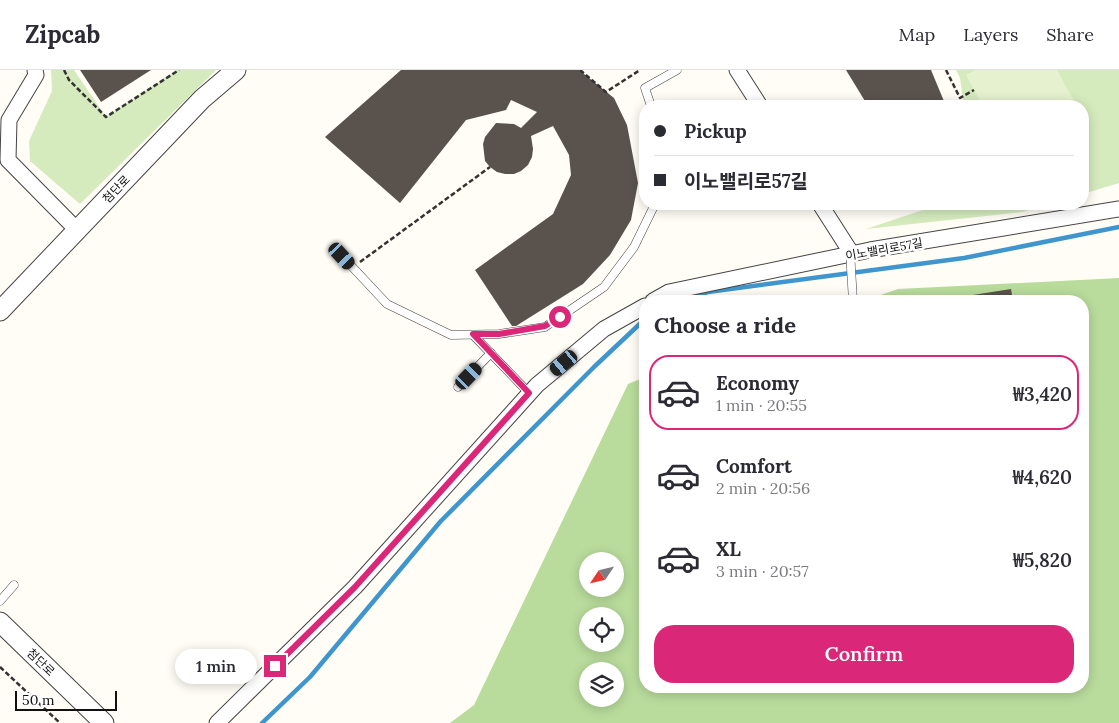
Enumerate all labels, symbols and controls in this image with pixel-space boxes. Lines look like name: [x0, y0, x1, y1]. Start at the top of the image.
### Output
text: Zipcab: [25, 19, 100, 50]
text: Map: [899, 23, 935, 46]
text: Layers: [963, 23, 1018, 46]
text: Share: [1046, 23, 1094, 46]
text: Pickup: [684, 119, 747, 143]
text: 이노밸리로57길: [684, 169, 808, 193]
street label: 첨단로: [99, 172, 133, 206]
street label: 이노밸리로57길: [844, 235, 924, 263]
car: [326, 240, 357, 272]
route start: [549, 306, 571, 328]
text: Choose a ride: [654, 311, 796, 339]
car: [547, 348, 580, 378]
car: [453, 360, 484, 392]
icon: car: [656, 370, 701, 415]
text: Economy: [716, 371, 799, 395]
text: ₩3,420: [1013, 382, 1072, 406]
text: 1 min · 20:55: [716, 395, 807, 415]
icon: car: [656, 453, 701, 498]
text: Comfort: [716, 454, 792, 478]
text: ₩4,620: [1013, 465, 1072, 489]
text: 2 min · 20:56: [716, 478, 810, 498]
icon: car: [656, 536, 701, 581]
text: XL: [716, 537, 741, 561]
text: ₩5,820: [1013, 548, 1072, 572]
north arrow: [579, 552, 624, 598]
map controls: [579, 552, 624, 707]
text: 3 min · 20:57: [716, 561, 809, 581]
button: locate: [579, 607, 624, 652]
button: Confirm: [654, 625, 1074, 683]
street label: 첨단로: [24, 645, 58, 679]
callout: 1 min: [175, 648, 258, 684]
route end: [264, 655, 286, 677]
text: 1 min: [196, 656, 236, 676]
button: layers: [579, 662, 624, 707]
scale bar: [15, 688, 118, 711]
text: 50 m: [22, 691, 55, 709]

